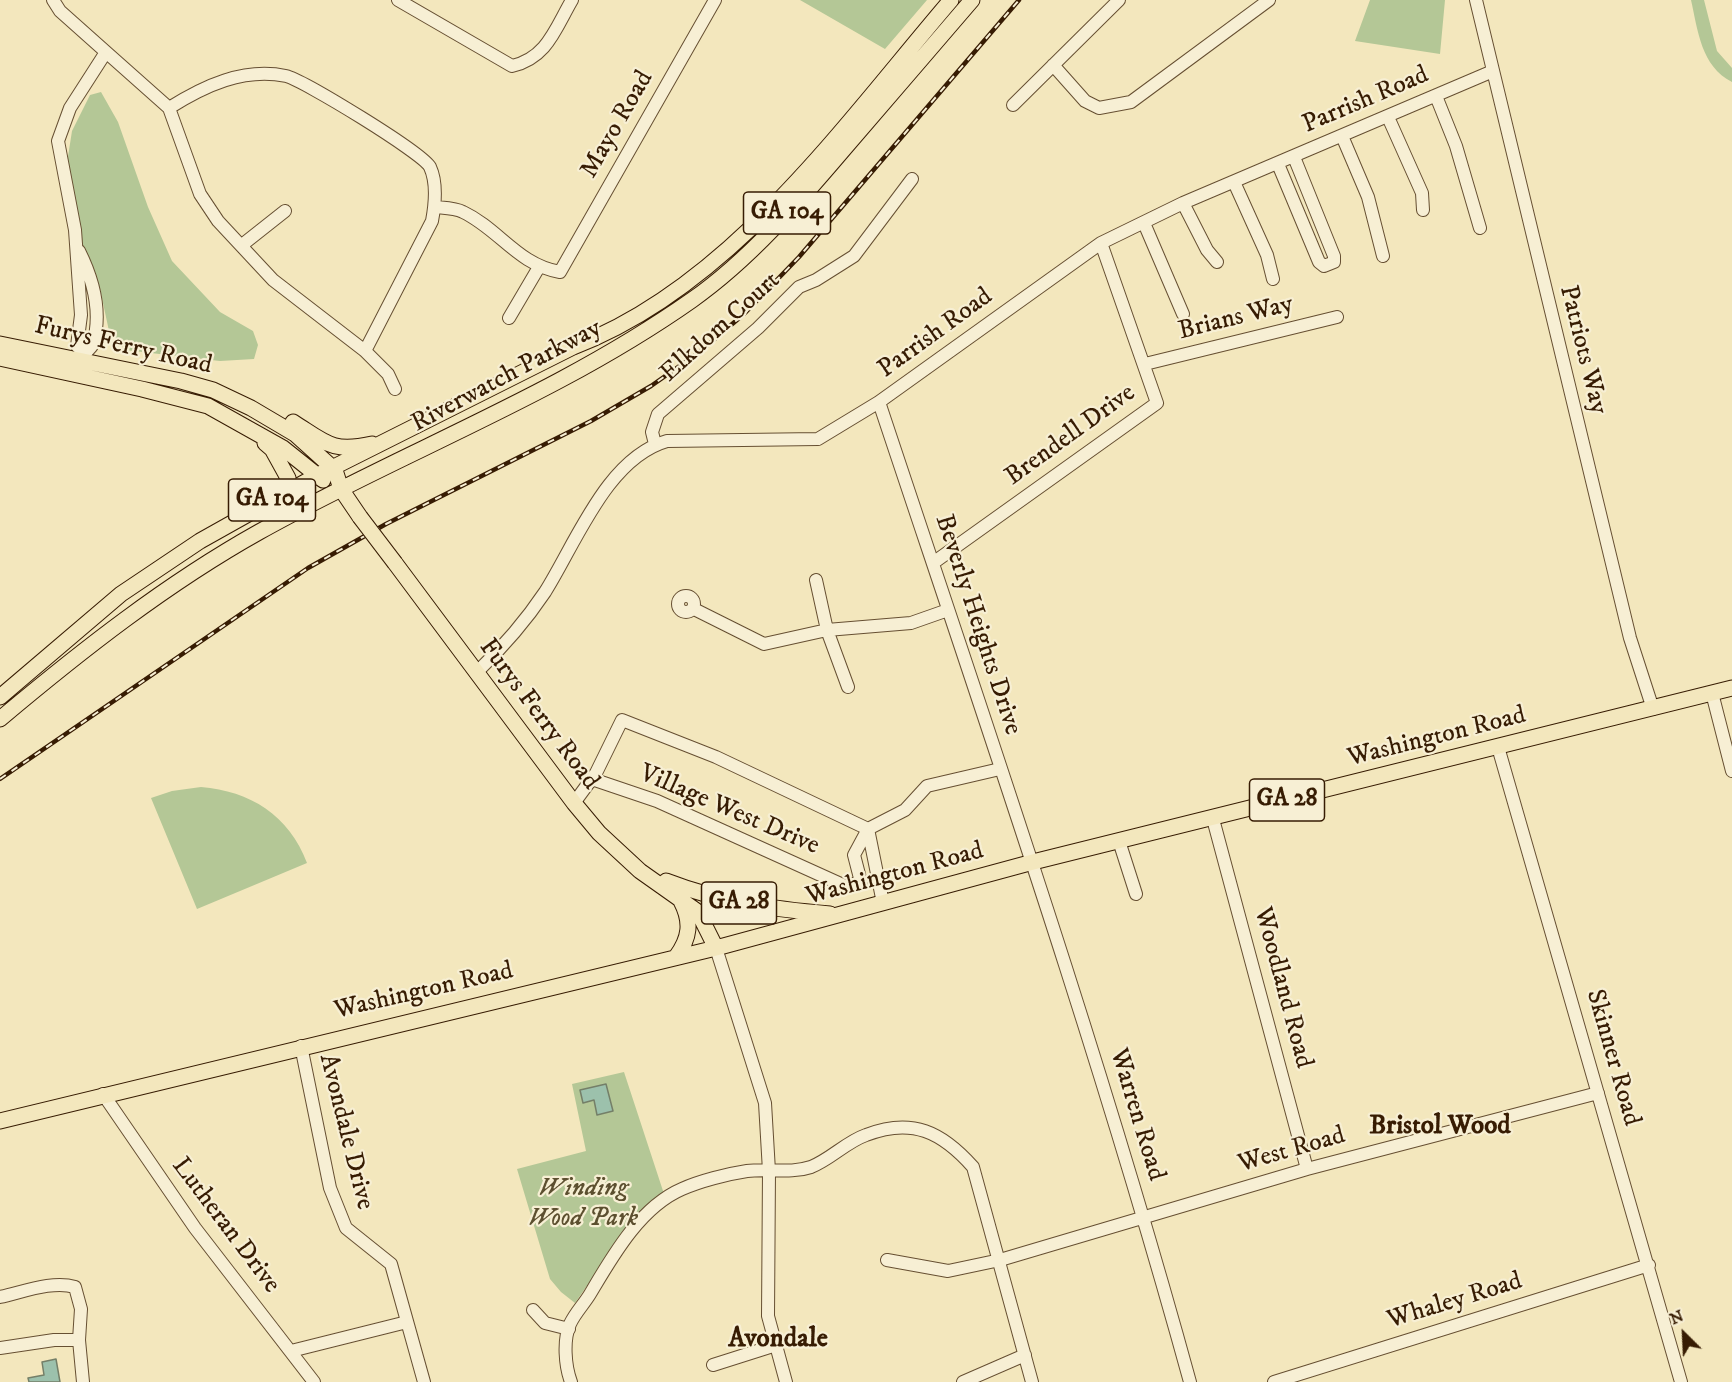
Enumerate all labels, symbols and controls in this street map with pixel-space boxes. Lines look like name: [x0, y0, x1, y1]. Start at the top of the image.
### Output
street label: Parrish Road: [1298, 60, 1434, 142]
street label: Mayo Road: [575, 66, 661, 184]
road number: GA 104: [744, 192, 830, 234]
street label: Elkdom Court: [655, 266, 787, 390]
street label: Parrish Road: [873, 282, 999, 386]
street label: Patriots Way: [1551, 282, 1613, 418]
street label: Brians Way: [1175, 290, 1297, 348]
street label: Furys Ferry Road: [31, 311, 215, 383]
street label: Riverwatch Parkway: [407, 314, 607, 440]
street label: Brendell Drive: [1000, 378, 1142, 494]
road number: GA 104: [228, 479, 316, 521]
street label: Beverly Heights Drive: [927, 511, 1027, 739]
street label: Furys Ferry Road: [471, 633, 605, 797]
street label: Washington Road: [1345, 701, 1529, 775]
street label: Village West Drive: [634, 759, 824, 863]
road number: GA 28: [1250, 779, 1324, 821]
street label: Washington Road: [803, 836, 987, 914]
road number: GA 28: [702, 882, 777, 924]
street label: Woodland Road: [1246, 904, 1318, 1072]
street label: Washington Road: [332, 956, 516, 1028]
street label: Skinner Road: [1578, 986, 1646, 1130]
street label: Warren Road: [1101, 1045, 1171, 1185]
street label: Avondale Drive: [311, 1051, 379, 1213]
district label: Bristol Wood: [1369, 1111, 1511, 1143]
street label: West Road: [1235, 1121, 1349, 1181]
street label: Lutheran Drive: [164, 1152, 286, 1300]
park label: Winding Wood Park: [528, 1174, 638, 1236]
street label: Whaley Road: [1384, 1267, 1526, 1337]
north arrow: [1654, 1304, 1714, 1364]
text: N: [1667, 1306, 1687, 1329]
district label: Avondale: [728, 1324, 828, 1356]

